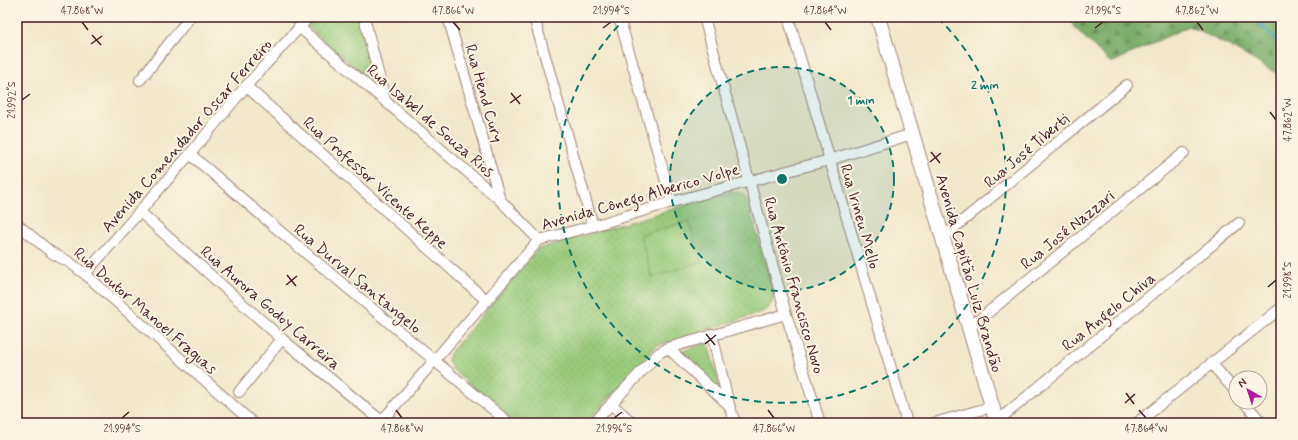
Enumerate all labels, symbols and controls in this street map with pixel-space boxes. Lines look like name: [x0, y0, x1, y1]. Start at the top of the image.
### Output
text: 47.868°W: [61, 4, 103, 18]
text: 47.866°W: [432, 4, 474, 18]
text: 21.994°S: [592, 4, 630, 18]
text: 47.864°W: [804, 4, 846, 18]
text: 21.996°S: [1085, 4, 1121, 18]
text: 47.862°W: [1176, 4, 1218, 18]
street label: Avenida Comendador Oscar Ferreiro: [97, 35, 277, 237]
street label: Rua Hend Cury: [460, 42, 508, 145]
street label: Rua Isabel de Souza Rios: [362, 60, 498, 182]
text: 2 min: [971, 78, 999, 94]
text: 21.992°S: [5, 81, 19, 119]
text: 1 min: [847, 93, 875, 109]
text: 47.862°W: [1281, 99, 1295, 141]
street label: Rua José Tiberti: [980, 109, 1074, 193]
street label: Rua Professor Vicente Keppe: [298, 112, 452, 254]
street label: Avenida Cônego Alberico Volpe: [539, 159, 742, 237]
street label: Rua Irineu Mello: [835, 161, 885, 271]
centre of rings: [775, 172, 789, 186]
street label: Avenida Capitão Luiz Brandão: [930, 172, 1007, 375]
street label: Rua José Nazzari: [1017, 186, 1120, 275]
street label: Rua Antônio Francisco Novo: [758, 195, 829, 376]
street label: Rua Durval Santangelo: [288, 220, 425, 340]
street label: Rua Aurora Godoy Carreira: [195, 241, 345, 375]
street label: Rua Doutor Manoel Fraguas: [68, 243, 221, 380]
text: 21.998°S: [1281, 261, 1295, 298]
street label: Rua Angelo Chiva: [1058, 268, 1161, 357]
north arrow: [1228, 370, 1268, 410]
text: N: [1235, 375, 1250, 391]
text: 21.994°S: [103, 422, 141, 436]
text: 47.868°W: [381, 422, 423, 436]
text: 21.996°S: [596, 422, 632, 436]
text: 47.866°W: [753, 422, 795, 436]
text: 47.864°W: [1125, 422, 1167, 436]

